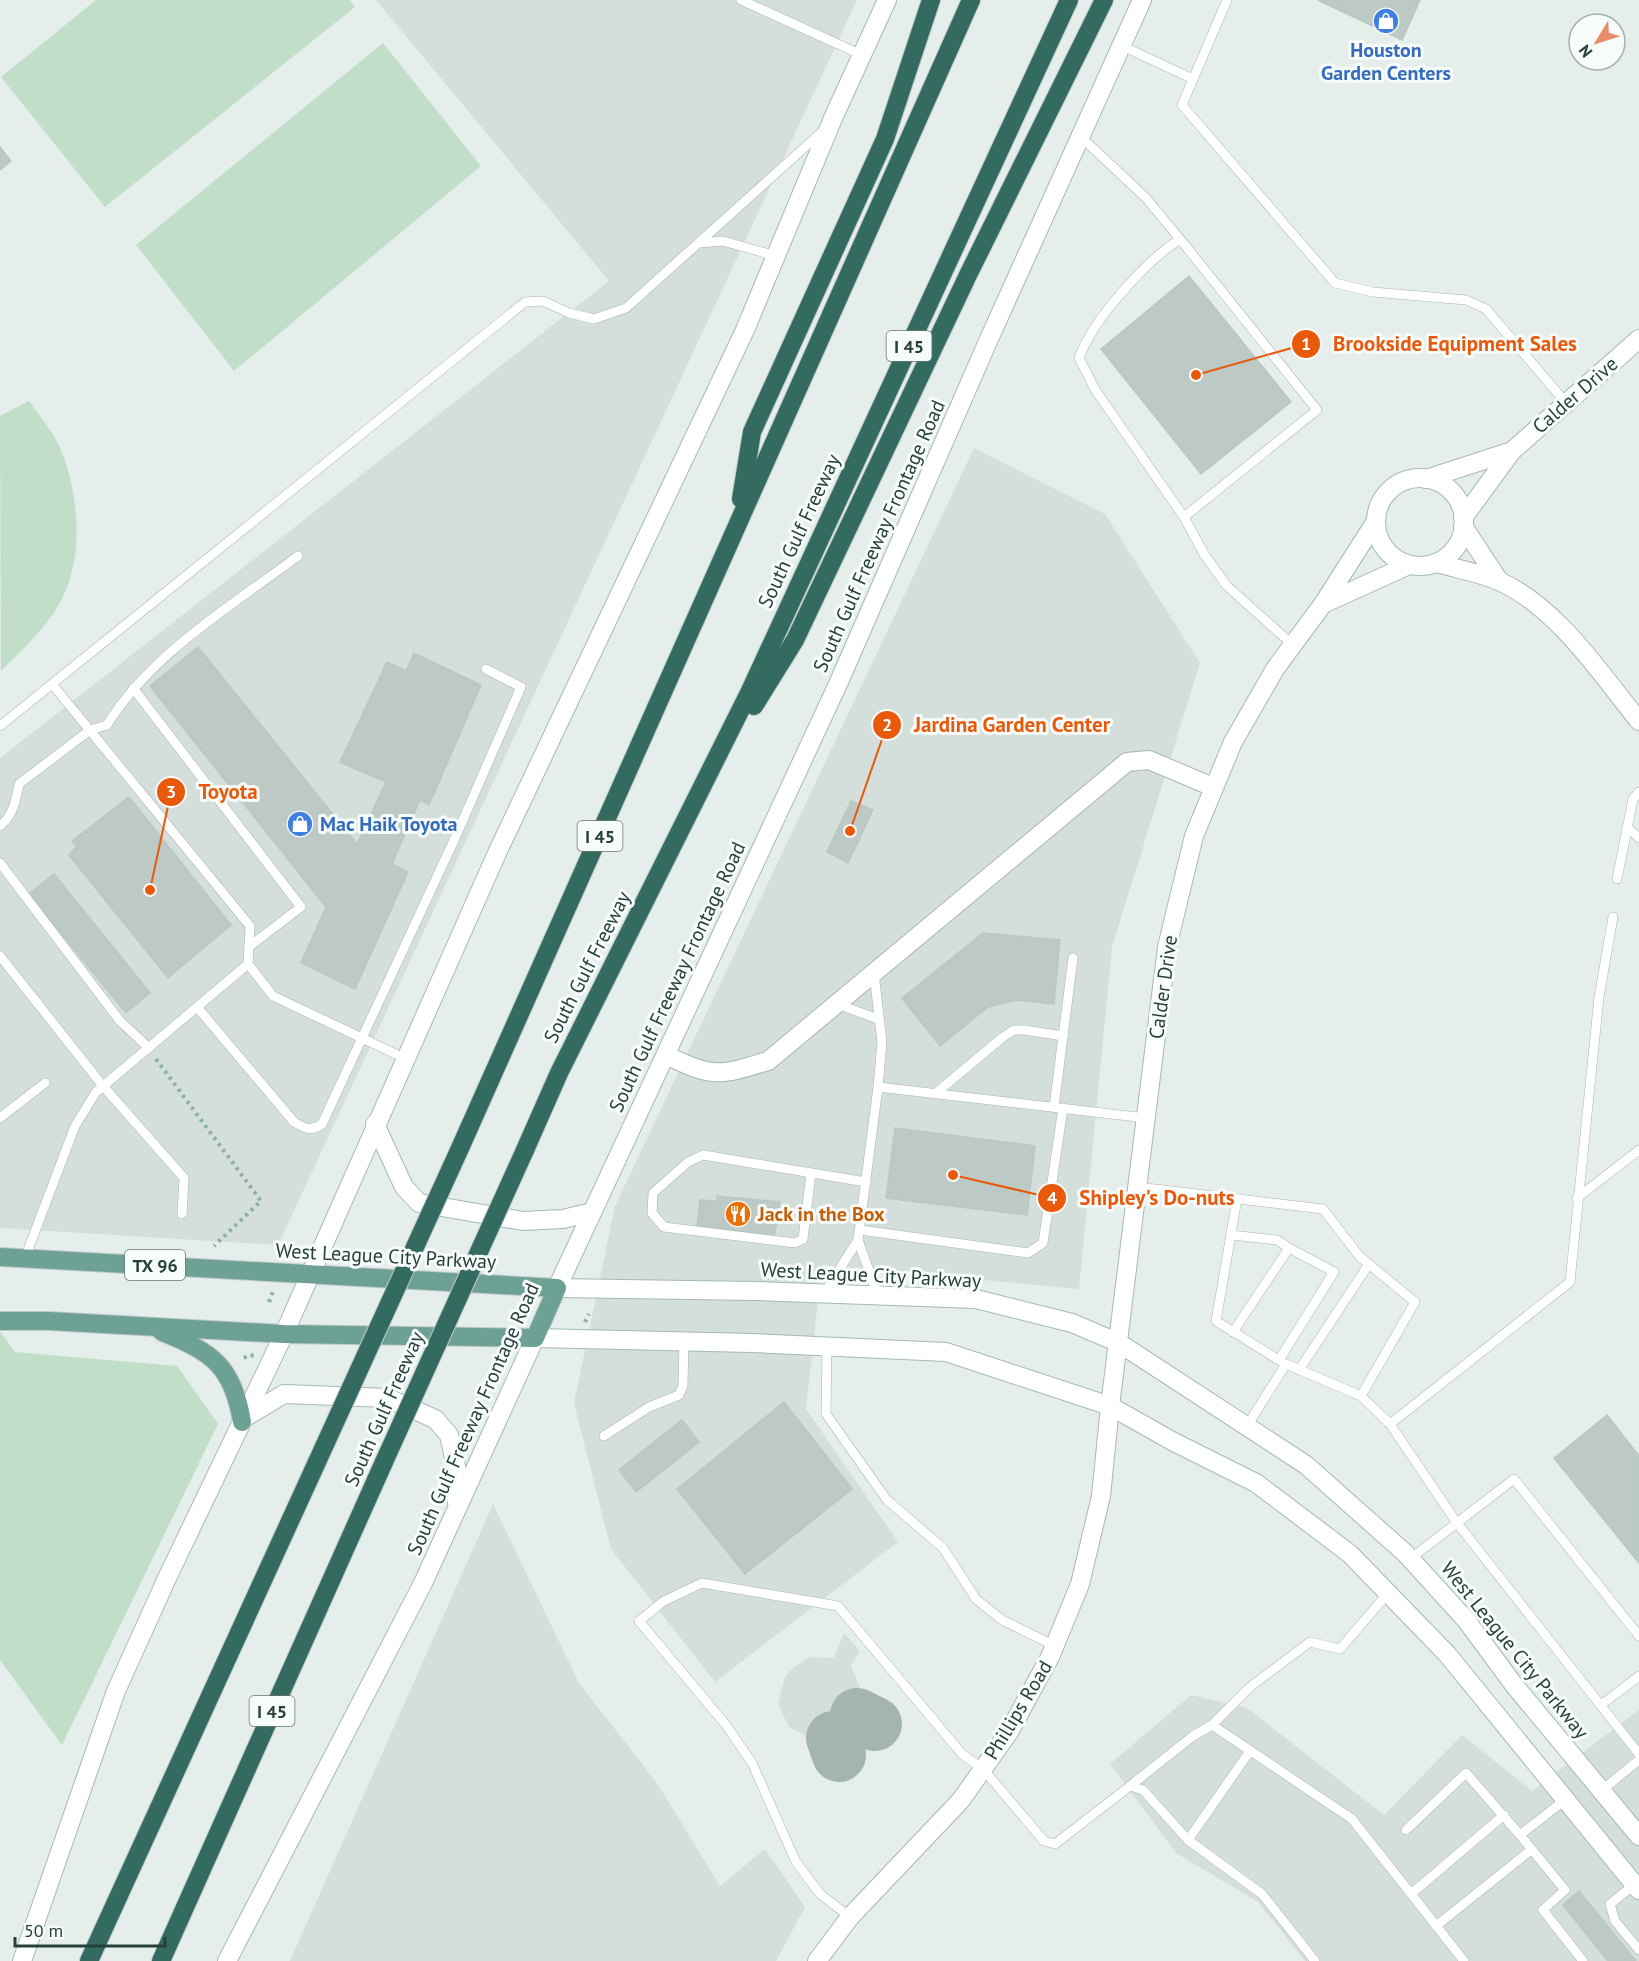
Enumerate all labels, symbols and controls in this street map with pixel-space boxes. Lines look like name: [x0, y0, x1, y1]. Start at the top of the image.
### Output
shop icon: Houston Garden Centers: [1371, 6, 1401, 36]
north arrow: [1567, 12, 1627, 72]
place label: Houston Garden Centers: [1321, 37, 1451, 86]
text: N: [1574, 41, 1596, 62]
callout: Brookside Equipment Sales: [1291, 325, 1589, 364]
text: Brookside Equipment Sales: [1333, 330, 1577, 357]
road number: I 45: [886, 331, 932, 361]
text: 1: [1301, 332, 1311, 355]
street label: Calder Drive: [1527, 351, 1623, 439]
street label: South Gulf Freeway Frontage Road: [807, 396, 951, 676]
street label: South Gulf Freeway: [752, 449, 846, 612]
callout: Jardina Garden Center: [872, 705, 1122, 744]
text: Jardina Garden Center: [913, 711, 1111, 738]
text: 2: [882, 713, 892, 736]
callout: Toyota: [156, 772, 269, 811]
text: Toyota: [198, 778, 258, 805]
text: 3: [166, 780, 176, 803]
shop icon: Mac Haik Toyota: [285, 809, 315, 839]
place label: Mac Haik Toyota: [320, 811, 457, 837]
road number: I 45: [578, 821, 622, 851]
street label: South Gulf Freeway Frontage Road: [603, 838, 751, 1116]
street label: South Gulf Freeway: [538, 886, 637, 1047]
street label: Calder Drive: [1143, 933, 1183, 1041]
callout: Shipley's Do-nuts: [1037, 1179, 1247, 1218]
text: Shipley's Do-nuts: [1079, 1184, 1235, 1211]
text: 4: [1047, 1186, 1057, 1209]
restaurant icon: Jack in the Box: [723, 1199, 753, 1229]
place label: Jack in the Box: [757, 1201, 885, 1227]
street label: West League City Parkway: [275, 1237, 498, 1275]
road number: TX 96: [125, 1250, 185, 1280]
street label: West League City Parkway: [760, 1256, 983, 1294]
street label: South Gulf Freeway Frontage Road: [401, 1279, 545, 1559]
street label: South Gulf Freeway: [338, 1327, 430, 1490]
street label: West League City Parkway: [1435, 1556, 1595, 1745]
street label: Phillips Road: [978, 1656, 1058, 1764]
road number: I 45: [250, 1696, 294, 1726]
scale bar: [15, 1910, 165, 1948]
text: 50 m: [24, 1919, 63, 1942]

